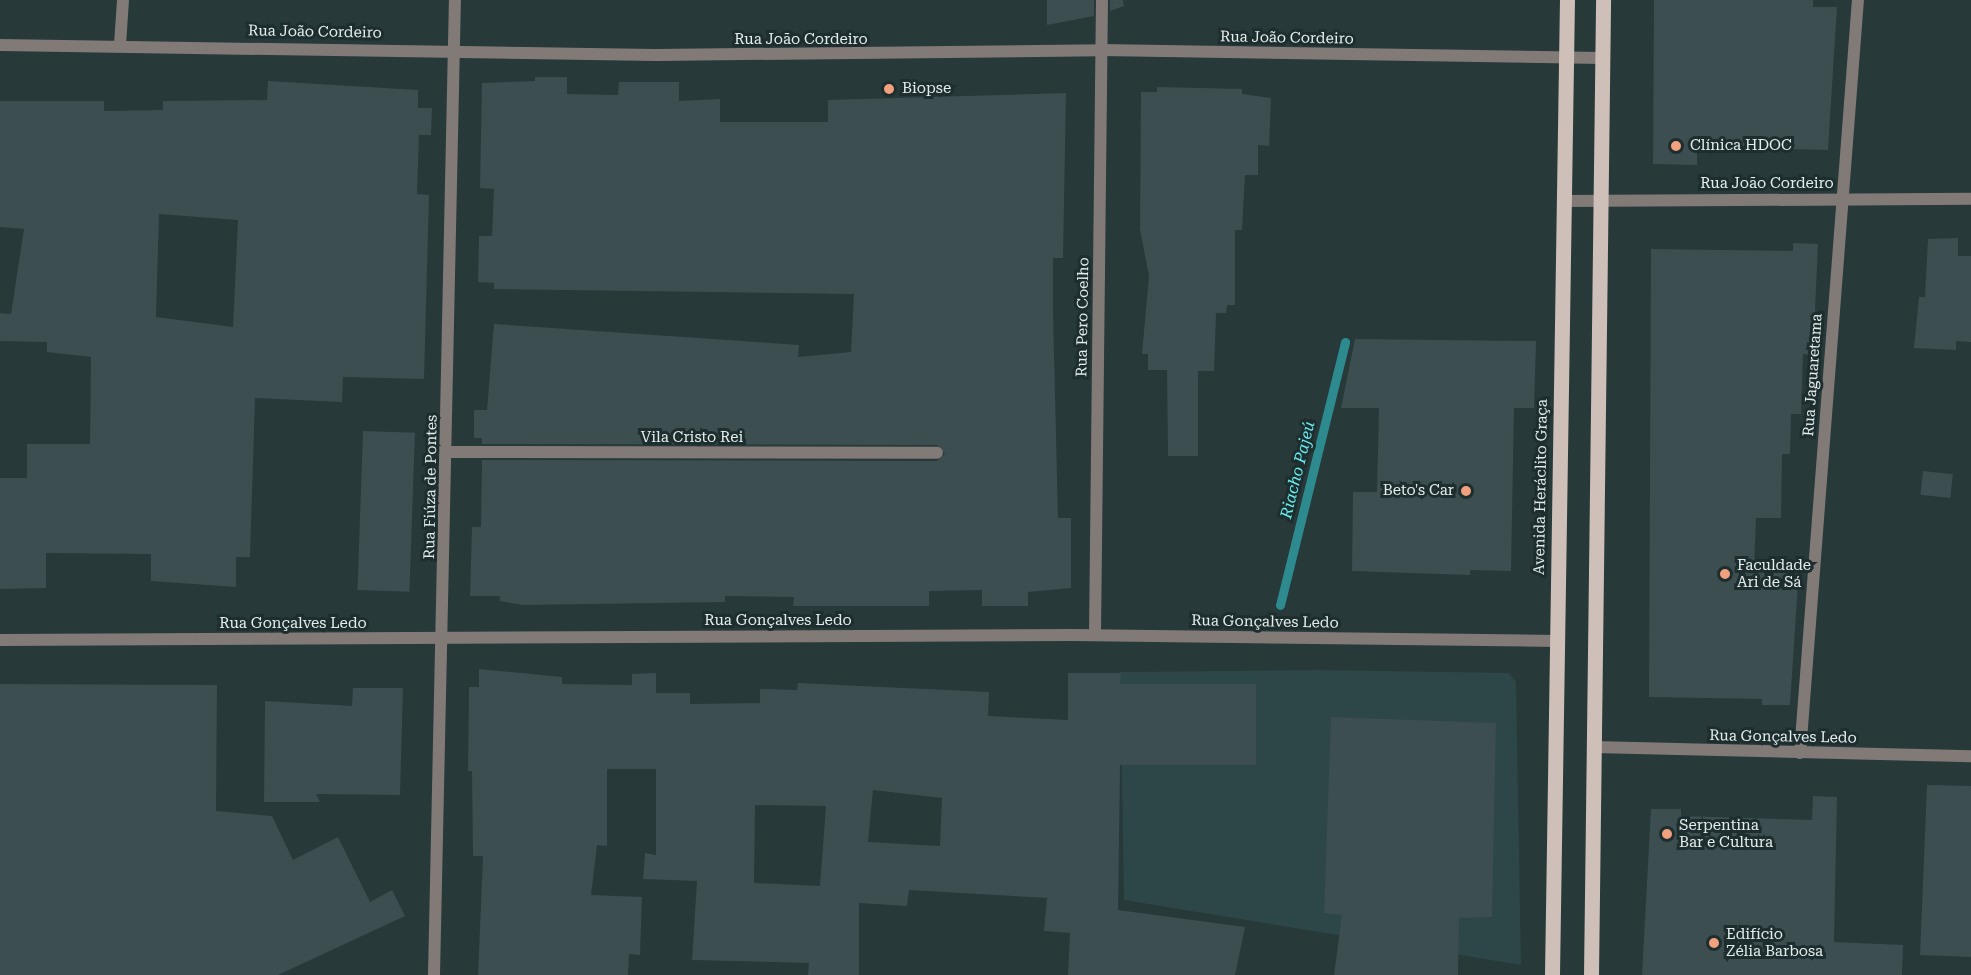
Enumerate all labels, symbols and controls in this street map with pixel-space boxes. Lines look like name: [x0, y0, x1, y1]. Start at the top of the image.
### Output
street label: Rua João Cordeiro: [248, 22, 382, 42]
street label: Rua João Cordeiro: [1220, 28, 1354, 48]
street label: Rua João Cordeiro: [734, 31, 868, 49]
marker: Biopse: [880, 80, 898, 98]
place label: Biopse: [902, 80, 951, 98]
marker: Clínica HDOC: [1667, 137, 1685, 155]
place label: Clínica HDOC: [1690, 137, 1792, 155]
street label: Rua João Cordeiro: [1700, 175, 1834, 193]
street label: Rua Pero Coelho: [1073, 257, 1093, 377]
street label: Rua Jaguaretama: [1800, 313, 1826, 437]
street label: Avenida Heráclito Graça: [1530, 399, 1552, 575]
street label: Rua Fiúza de Pontes: [421, 415, 441, 559]
water label: Riacho Pajeú: [1277, 419, 1319, 521]
street label: Vila Cristo Rei: [641, 429, 743, 447]
place label: Beto's Car: [1383, 482, 1454, 500]
marker: Beto's Car: [1459, 484, 1473, 498]
place label: Faculdade Ari de Sá: [1737, 556, 1811, 591]
marker: Faculdade Ari de Sá: [1718, 567, 1732, 581]
street label: Rua Gonçalves Ledo: [704, 612, 852, 630]
street label: Rua Gonçalves Ledo: [1191, 612, 1339, 632]
street label: Rua Gonçalves Ledo: [219, 615, 367, 633]
street label: Rua Gonçalves Ledo: [1709, 727, 1857, 747]
place label: Serpentina Bar e Cultura: [1679, 816, 1773, 851]
marker: Serpentina Bar e Cultura: [1660, 827, 1674, 841]
place label: Edifício Zélia Barbosa: [1726, 925, 1823, 960]
marker: Edifício Zélia Barbosa: [1707, 936, 1721, 950]

